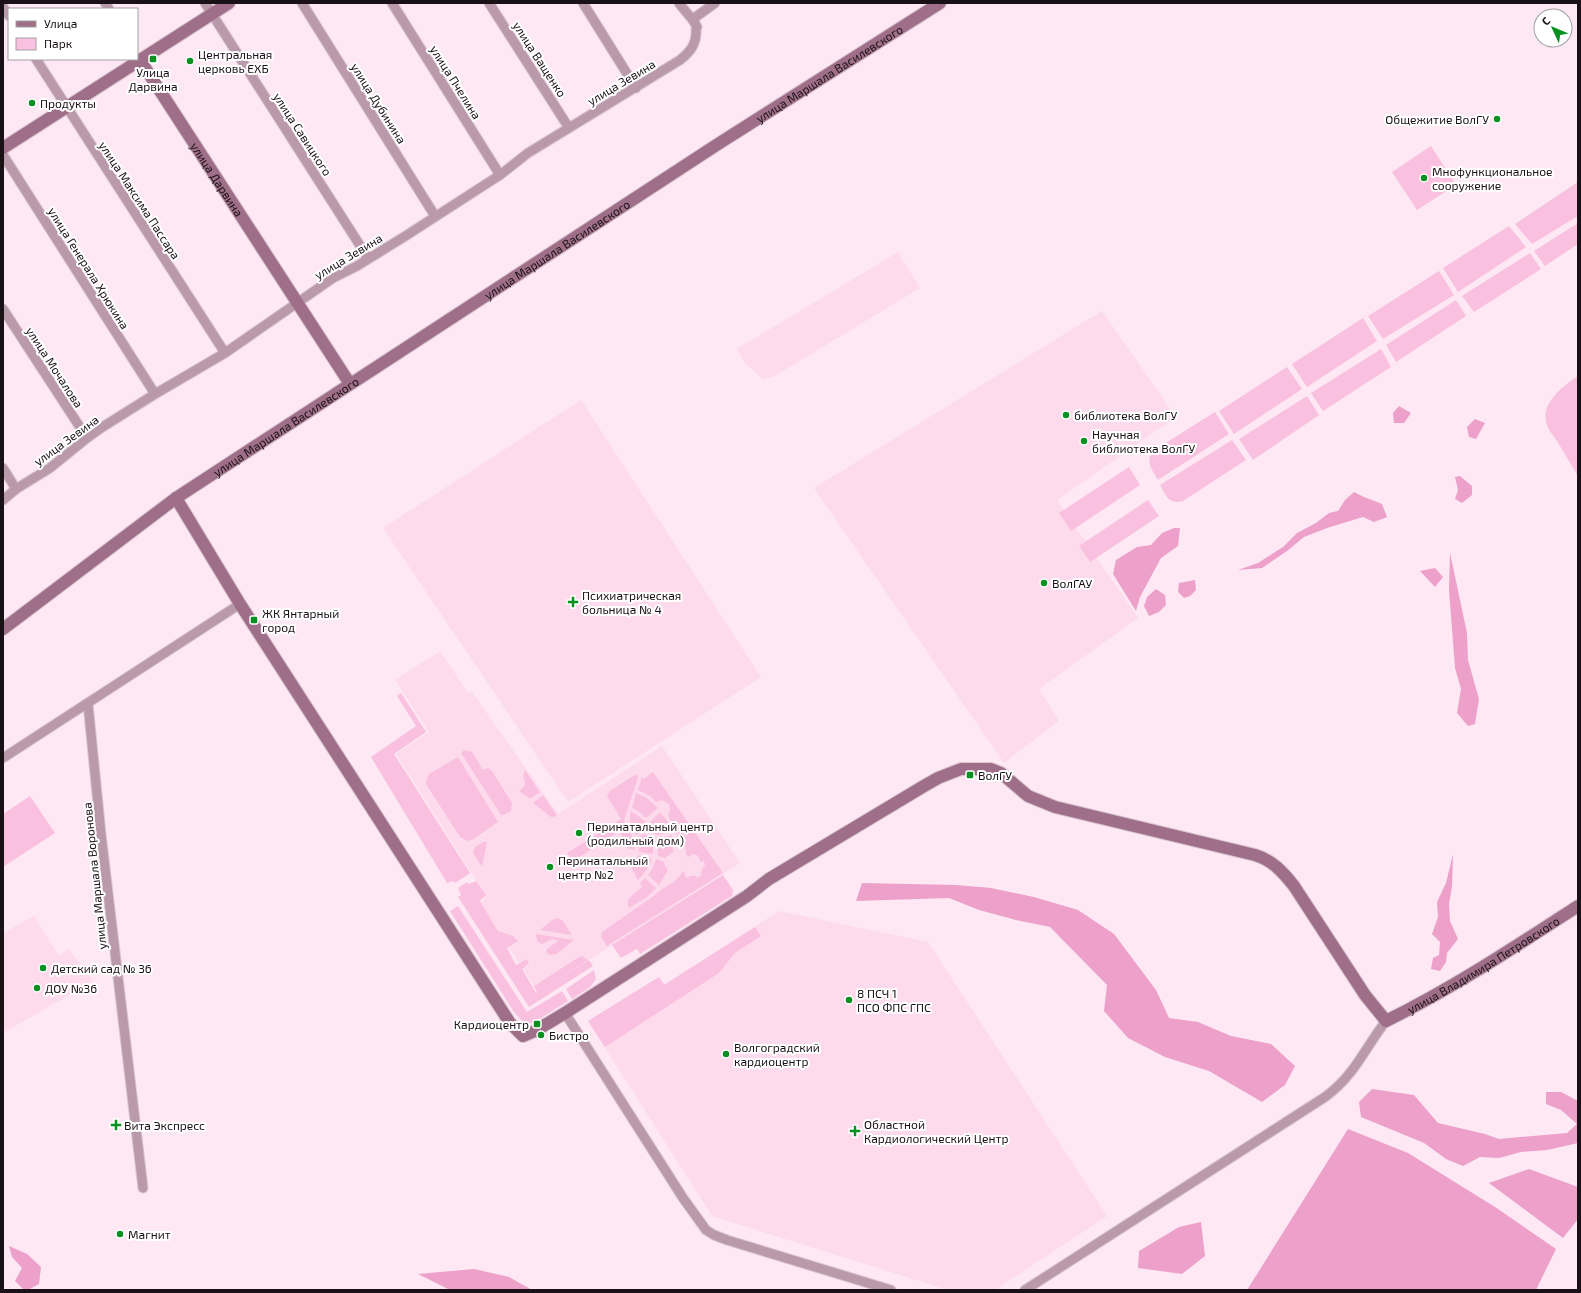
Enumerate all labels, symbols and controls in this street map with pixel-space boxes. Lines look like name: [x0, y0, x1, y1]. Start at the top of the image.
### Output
legend: [8, 8, 138, 60]
north arrow: [1533, 8, 1573, 48]
text: С: [1539, 13, 1553, 28]
text: Улица: [44, 16, 77, 30]
street label: улица Ващенко: [510, 19, 570, 100]
street label: улица Маршала Василевского: [753, 22, 905, 126]
text: Парк: [44, 36, 73, 50]
street label: улица Пчелина: [427, 42, 484, 122]
place label: Центральная церковь ЕХБ: [198, 47, 272, 75]
marker: Улица Дарвина: [148, 54, 158, 64]
marker: Центральная церковь ЕХБ: [185, 56, 195, 66]
street label: улица Зевина: [585, 56, 658, 109]
street label: улица Дубинина: [348, 60, 409, 146]
place label: Улица Дарвина: [128, 65, 178, 93]
street label: улица Савицкого: [270, 90, 335, 179]
place label: Продукты: [40, 96, 96, 111]
marker: Продукты: [27, 98, 37, 108]
place label: Общежитие ВолГУ: [1385, 112, 1489, 126]
marker: Общежитие ВолГУ: [1492, 114, 1502, 124]
street label: улица Максима Пассара: [96, 139, 183, 262]
street label: улица Дарвина: [187, 139, 246, 219]
place label: Мнофункциональное сооружение: [1432, 164, 1553, 193]
marker: Мнофункциональное сооружение: [1419, 173, 1429, 183]
street label: улица Маршала Василевского: [481, 196, 633, 303]
street label: улица Генерала Хрюкина: [45, 204, 132, 332]
street label: улица Зевина: [312, 230, 385, 283]
street label: улица Мочалова: [23, 324, 86, 411]
street label: улица Маршала Василевского: [210, 374, 361, 480]
place label: библиотека ВолГУ: [1074, 408, 1178, 422]
marker: библиотека ВолГУ: [1061, 410, 1071, 420]
street label: улица Зевина: [31, 412, 102, 469]
place label: Научная библиотека ВолГУ: [1092, 427, 1196, 455]
marker: Научная библиотека ВолГУ: [1079, 436, 1089, 446]
place label: ВолГАУ: [1052, 576, 1093, 590]
marker: ВолГАУ: [1039, 578, 1049, 588]
place label: Психиатрическая больница № 4: [582, 588, 681, 616]
marker: Психиатрическая больница № 4: [567, 596, 579, 608]
place label: ЖК Янтарный город: [262, 606, 339, 634]
marker: ЖК Янтарный город: [249, 615, 259, 625]
place label: ВолГУ: [978, 768, 1012, 782]
marker: ВолГУ: [965, 770, 975, 780]
street label: улица Маршала Воронова: [79, 802, 110, 950]
place label: Перинатальный центр (родильный дом): [587, 819, 713, 847]
marker: Перинатальный центр (родильный дом): [574, 828, 584, 838]
place label: Перинатальный центр №2: [558, 853, 648, 881]
marker: Перинатальный центр №2: [545, 862, 555, 872]
street label: улица Владимира Петровского: [1405, 913, 1562, 1017]
place label: Детский сад № 36: [51, 961, 152, 975]
marker: Детский сад № 36: [38, 963, 48, 973]
place label: ДОУ №36: [45, 981, 97, 995]
marker: ДОУ №36: [32, 983, 42, 993]
place label: 8 ПСЧ 1 ПСО ФПС ГПС: [857, 986, 931, 1014]
marker: 8 ПСЧ 1 ПСО ФПС ГПС: [844, 995, 854, 1005]
place label: Кардиоцентр: [454, 1017, 529, 1031]
marker: Кардиоцентр: [532, 1019, 542, 1029]
place label: Бистро: [549, 1028, 589, 1042]
marker: Бистро: [536, 1030, 546, 1040]
place label: Волгоградский кардиоцентр: [734, 1040, 820, 1068]
marker: Волгоградский кардиоцентр: [721, 1049, 731, 1059]
place label: Областной Кардиологический Центр: [864, 1117, 1008, 1145]
place label: Вита Экспресс: [124, 1118, 205, 1132]
marker: Вита Экспресс: [111, 1120, 121, 1130]
marker: Областной Кардиологический Центр: [849, 1125, 861, 1137]
place label: Магнит: [128, 1227, 171, 1241]
marker: Магнит: [115, 1229, 125, 1239]

